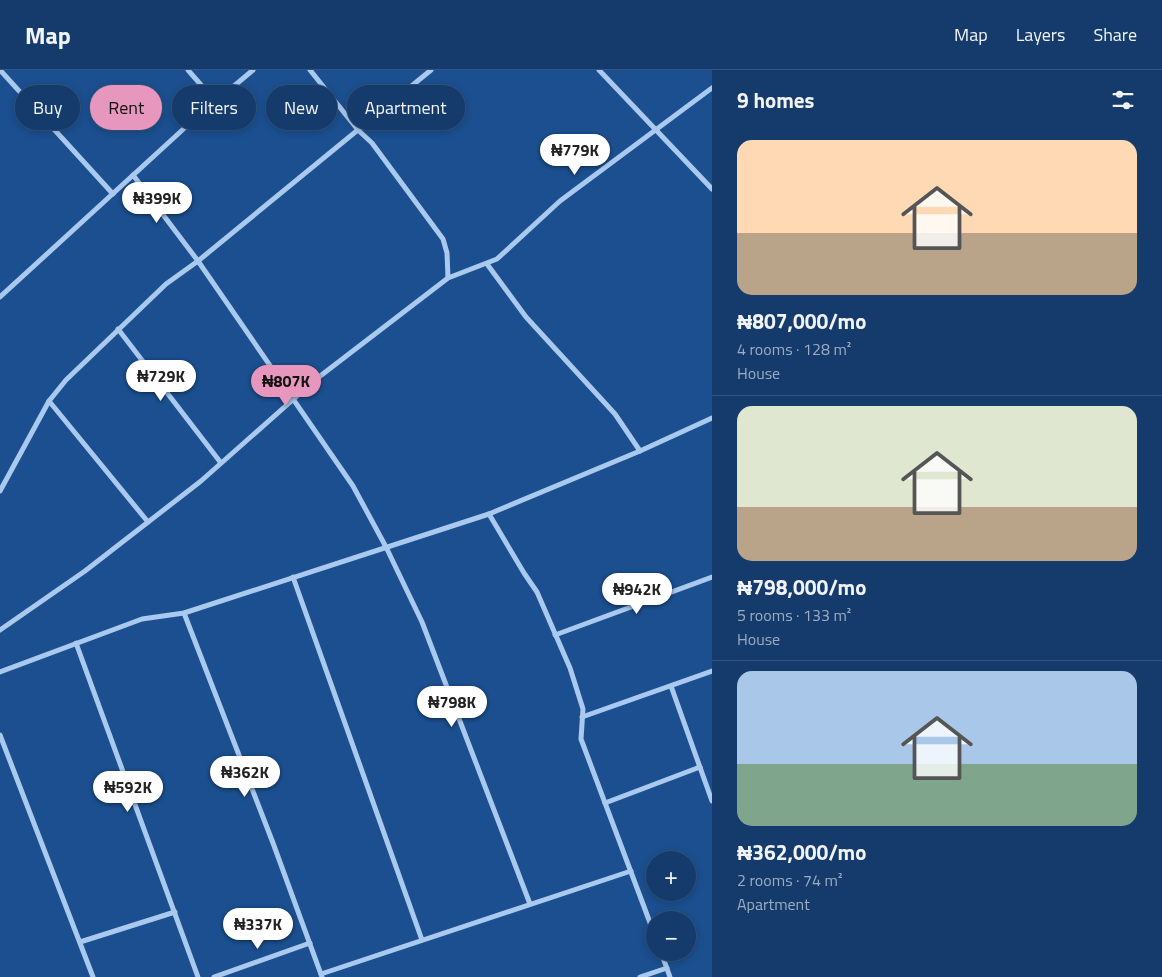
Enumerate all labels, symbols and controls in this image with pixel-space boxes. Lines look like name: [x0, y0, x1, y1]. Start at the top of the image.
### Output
text: Map: [25, 17, 71, 53]
text: Map: [954, 21, 988, 48]
text: Layers: [1016, 21, 1065, 48]
text: Share: [1093, 21, 1137, 48]
text: 9 homes: [737, 84, 814, 116]
chip: Buy: [15, 85, 80, 130]
chip: Rent: [90, 85, 162, 130]
chip: Filters: [172, 85, 256, 130]
chip: New: [266, 85, 337, 130]
chip: Apartment: [347, 85, 465, 130]
icon: filters: [1109, 86, 1137, 114]
pin: ₦779K: [540, 134, 610, 176]
text: ₦779K: [551, 138, 599, 162]
icon: home: [892, 173, 982, 263]
pin: ₦399K: [122, 182, 192, 224]
text: ₦399K: [133, 186, 181, 210]
text: ₦807,000/mo: [737, 305, 866, 337]
text: 4 rooms · 128 m²: [737, 337, 851, 361]
pin: ₦729K: [126, 360, 196, 402]
text: House: [737, 361, 780, 385]
text: ₦729K: [137, 364, 185, 388]
pin: ₦807K: [251, 364, 321, 407]
text: ₦807K: [262, 369, 310, 393]
icon: home: [892, 438, 982, 528]
text: ₦798,000/mo: [737, 571, 866, 603]
pin: ₦942K: [602, 572, 672, 615]
text: ₦942K: [613, 577, 661, 601]
text: 5 rooms · 133 m²: [737, 603, 851, 627]
text: House: [737, 627, 780, 651]
pin: ₦798K: [417, 686, 487, 728]
text: ₦798K: [428, 690, 476, 714]
icon: home: [892, 703, 982, 793]
pin: ₦362K: [210, 756, 280, 798]
text: ₦362K: [221, 760, 269, 784]
pin: ₦592K: [93, 770, 163, 813]
text: ₦592K: [104, 775, 152, 799]
text: ₦362,000/mo: [737, 836, 866, 868]
map controls: [646, 851, 696, 961]
button: +: [646, 851, 696, 901]
text: 2 rooms · 74 m²: [737, 868, 842, 892]
text: Apartment: [737, 892, 810, 916]
pin: ₦337K: [223, 908, 293, 950]
button: −: [646, 911, 696, 961]
text: ₦337K: [234, 912, 282, 936]

